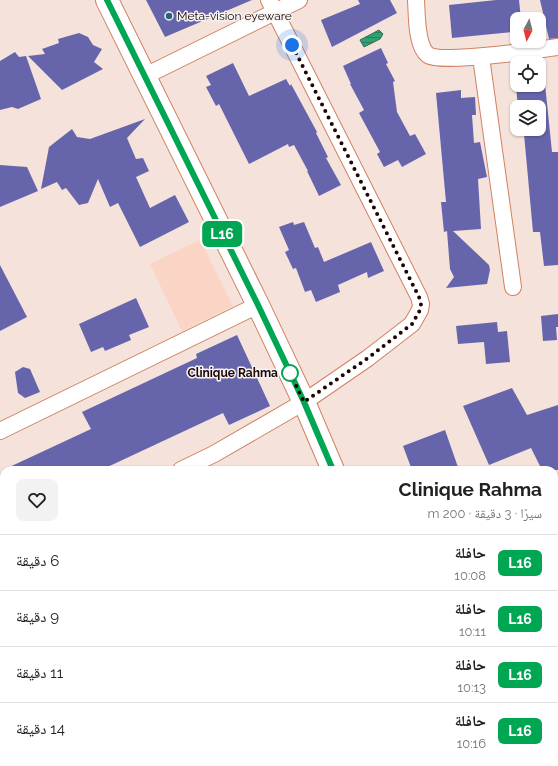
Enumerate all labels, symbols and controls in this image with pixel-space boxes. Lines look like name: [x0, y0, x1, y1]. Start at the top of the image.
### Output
place label: Meta-vision eyeware: [177, 9, 292, 23]
marker: Meta-vision eyeware: [164, 11, 174, 21]
north arrow: [510, 12, 546, 48]
map controls: [510, 12, 546, 136]
your location: [282, 35, 302, 55]
button: locate: [510, 56, 546, 92]
button: layers: [510, 100, 546, 136]
line badge: L16: [199, 221, 245, 247]
text: L16: [210, 226, 234, 242]
marker: Clinique Rahma: [281, 364, 299, 382]
place label: Clinique Rahma: [187, 366, 278, 380]
text: Clinique Rahma: [399, 478, 542, 500]
button: heart: [16, 479, 58, 521]
text: سيرًا · 3 دقيقة · 200 m: [428, 506, 542, 521]
text: حافلة: [455, 544, 486, 562]
text: 6 دقيقة: [16, 552, 59, 570]
text: L16: [508, 555, 532, 571]
text: 10:08: [454, 568, 486, 583]
text: حافلة: [455, 600, 486, 618]
text: 9 دقيقة: [16, 608, 59, 626]
text: L16: [508, 611, 532, 627]
text: 10:11: [459, 624, 486, 639]
text: حافلة: [455, 656, 486, 674]
text: 11 دقيقة: [16, 664, 63, 682]
text: L16: [508, 667, 532, 683]
text: 10:13: [458, 680, 486, 695]
text: حافلة: [455, 712, 486, 730]
text: 14 دقيقة: [16, 720, 65, 738]
text: L16: [508, 723, 532, 739]
text: 10:16: [457, 736, 486, 751]

